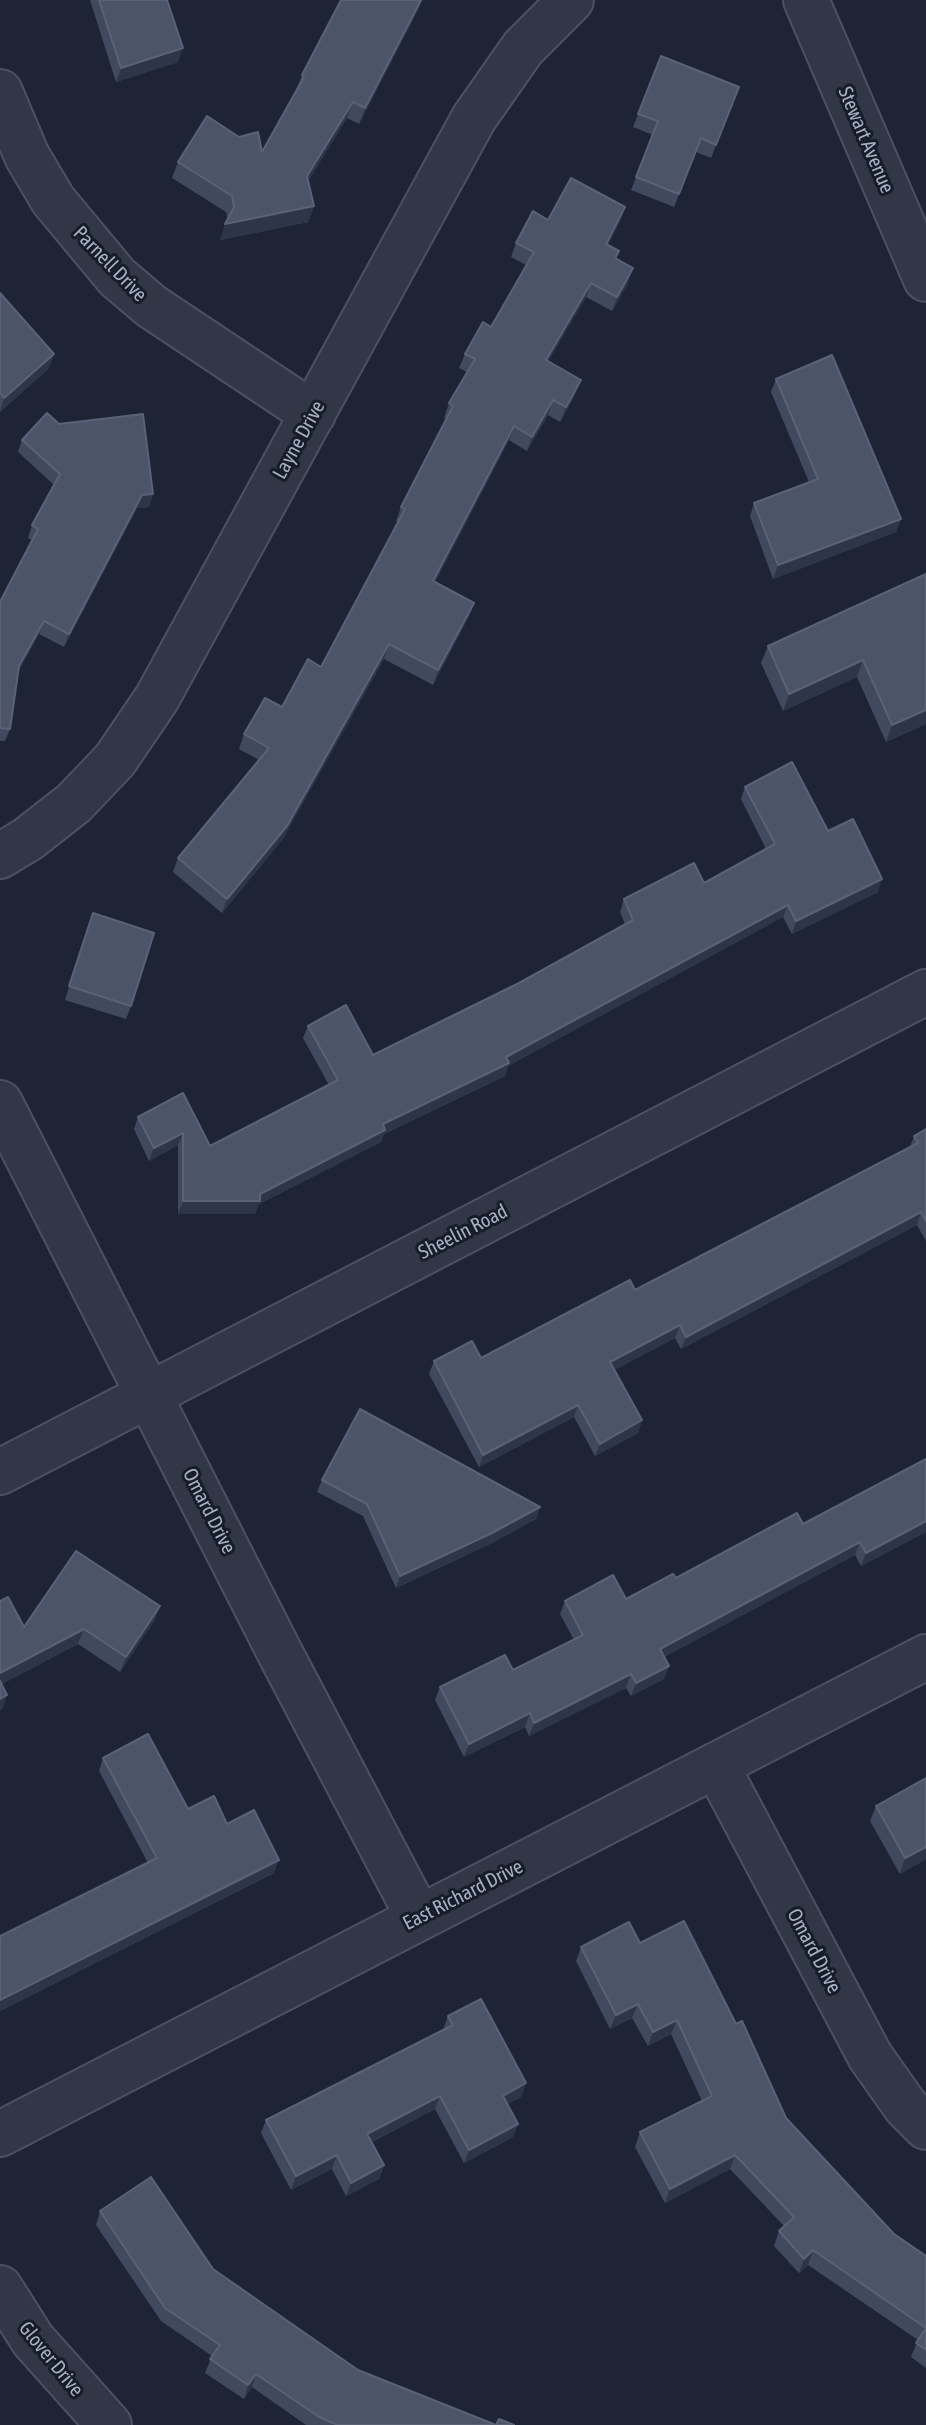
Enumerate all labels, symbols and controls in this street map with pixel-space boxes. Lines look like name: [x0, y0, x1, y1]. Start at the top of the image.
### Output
street label: Stewart Avenue: [833, 83, 899, 197]
street label: Parnell Drive: [68, 221, 152, 307]
street label: Layne Drive: [268, 397, 330, 483]
street label: Sheelin Road: [414, 1199, 512, 1265]
street label: Omard Drive: [177, 1464, 241, 1558]
street label: East Richard Drive: [399, 1854, 527, 1936]
street label: Omard Drive: [782, 1905, 846, 1997]
street label: Glover Drive: [14, 2317, 88, 2401]

